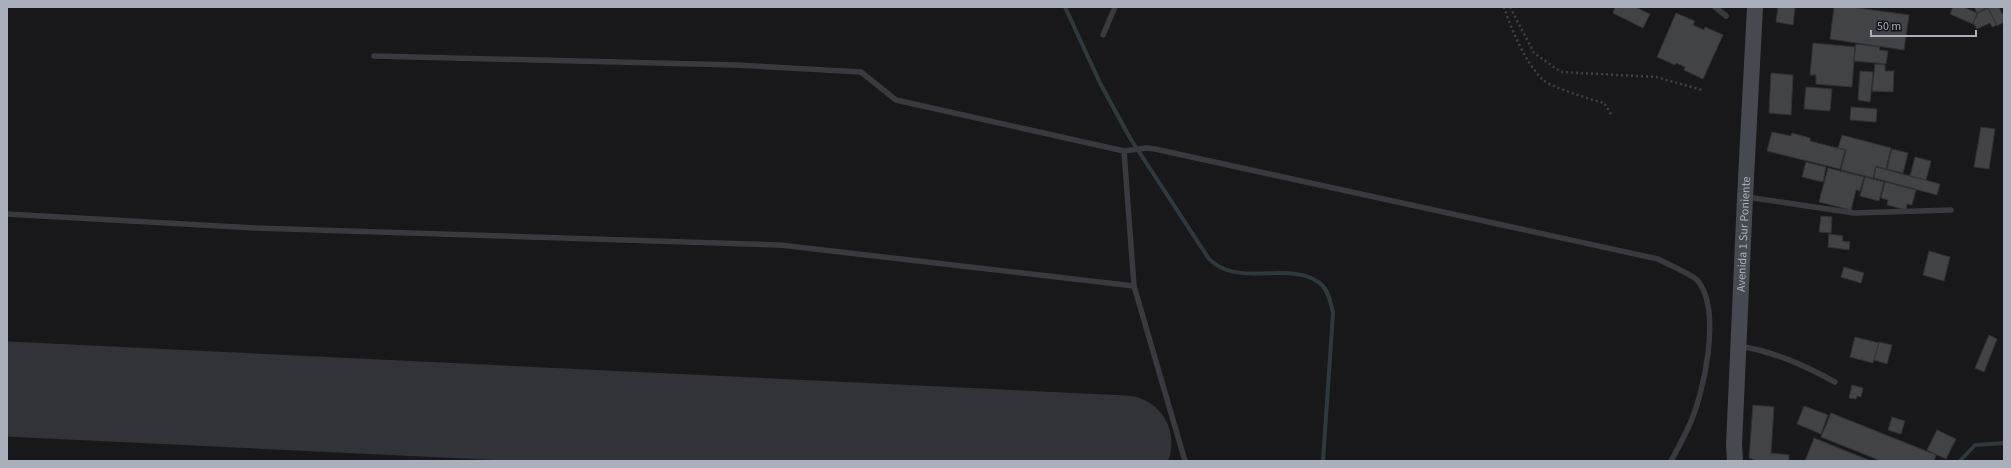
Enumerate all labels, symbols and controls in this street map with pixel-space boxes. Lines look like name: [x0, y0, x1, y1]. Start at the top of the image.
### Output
scale bar: [1871, 12, 1976, 38]
text: 50 m: [1877, 18, 1901, 35]
street label: Avenida 1 Sur Poniente: [1732, 176, 1755, 292]

